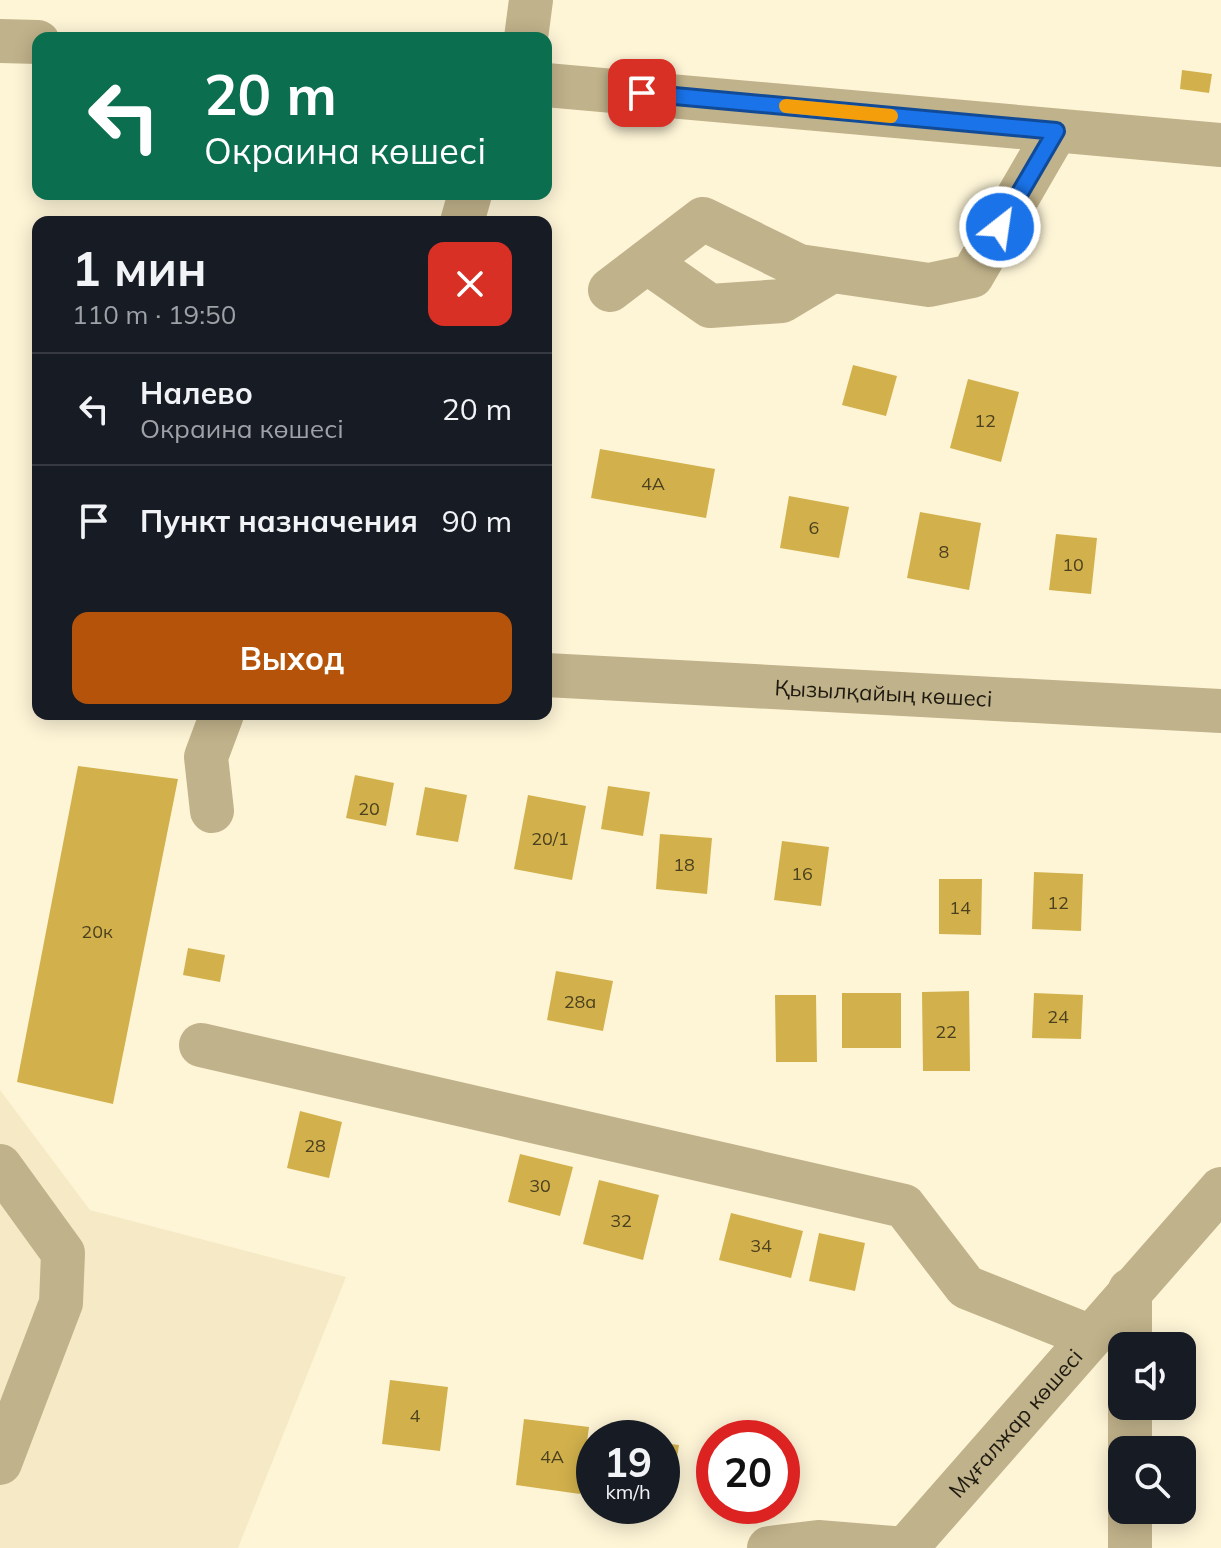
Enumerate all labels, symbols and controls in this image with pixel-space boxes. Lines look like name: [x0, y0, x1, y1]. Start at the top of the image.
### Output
text: 20 m: [204, 59, 337, 129]
pin: [608, 59, 676, 127]
icon: left: [72, 64, 176, 168]
icon: arrive: [620, 71, 664, 115]
text: Окраина көшесі: [204, 128, 486, 173]
position arrow: [958, 185, 1042, 269]
text: 1 мин: [72, 238, 207, 298]
button: close: [428, 242, 512, 326]
text: 110 m · 19:50: [72, 298, 236, 331]
text: Налево: [140, 374, 253, 412]
icon: left: [72, 387, 116, 431]
text: 20 m: [442, 390, 512, 428]
house number: 12: [974, 409, 996, 432]
text: Окраина көшесі: [140, 412, 344, 445]
house number: 4А: [641, 472, 665, 495]
icon: arrive: [72, 499, 116, 543]
text: Пункт назначения: [140, 502, 418, 540]
text: 90 m: [442, 502, 512, 540]
house number: 6: [809, 516, 819, 539]
house number: 8: [939, 540, 949, 563]
house number: 10: [1062, 553, 1084, 576]
button: Выход: [72, 612, 512, 704]
street label: Қызылқайың көшесі: [774, 673, 993, 713]
house number: 20: [358, 797, 380, 820]
house number: 20/1: [531, 827, 569, 850]
house number: 18: [673, 853, 695, 876]
house number: 16: [791, 862, 813, 885]
house number: 12: [1047, 891, 1069, 914]
house number: 14: [949, 896, 971, 919]
house number: 20к: [81, 920, 113, 943]
house number: 28а: [564, 990, 596, 1013]
house number: 24: [1047, 1005, 1069, 1028]
house number: 22: [935, 1020, 957, 1043]
house number: 28: [304, 1134, 326, 1157]
house number: 30: [529, 1174, 551, 1197]
house number: 32: [610, 1209, 632, 1232]
house number: 34: [750, 1234, 772, 1257]
map controls: [1108, 1332, 1196, 1524]
button: sound: [1108, 1332, 1196, 1420]
street label: Мұғалжар көшесі: [943, 1343, 1088, 1504]
house number: 4: [410, 1404, 421, 1427]
speed limit sign: 20: [696, 1420, 800, 1524]
button: search: [1108, 1436, 1196, 1524]
text: 19: [604, 1437, 652, 1487]
house number: 4А: [540, 1445, 564, 1468]
text: km/h: [605, 1479, 651, 1504]

